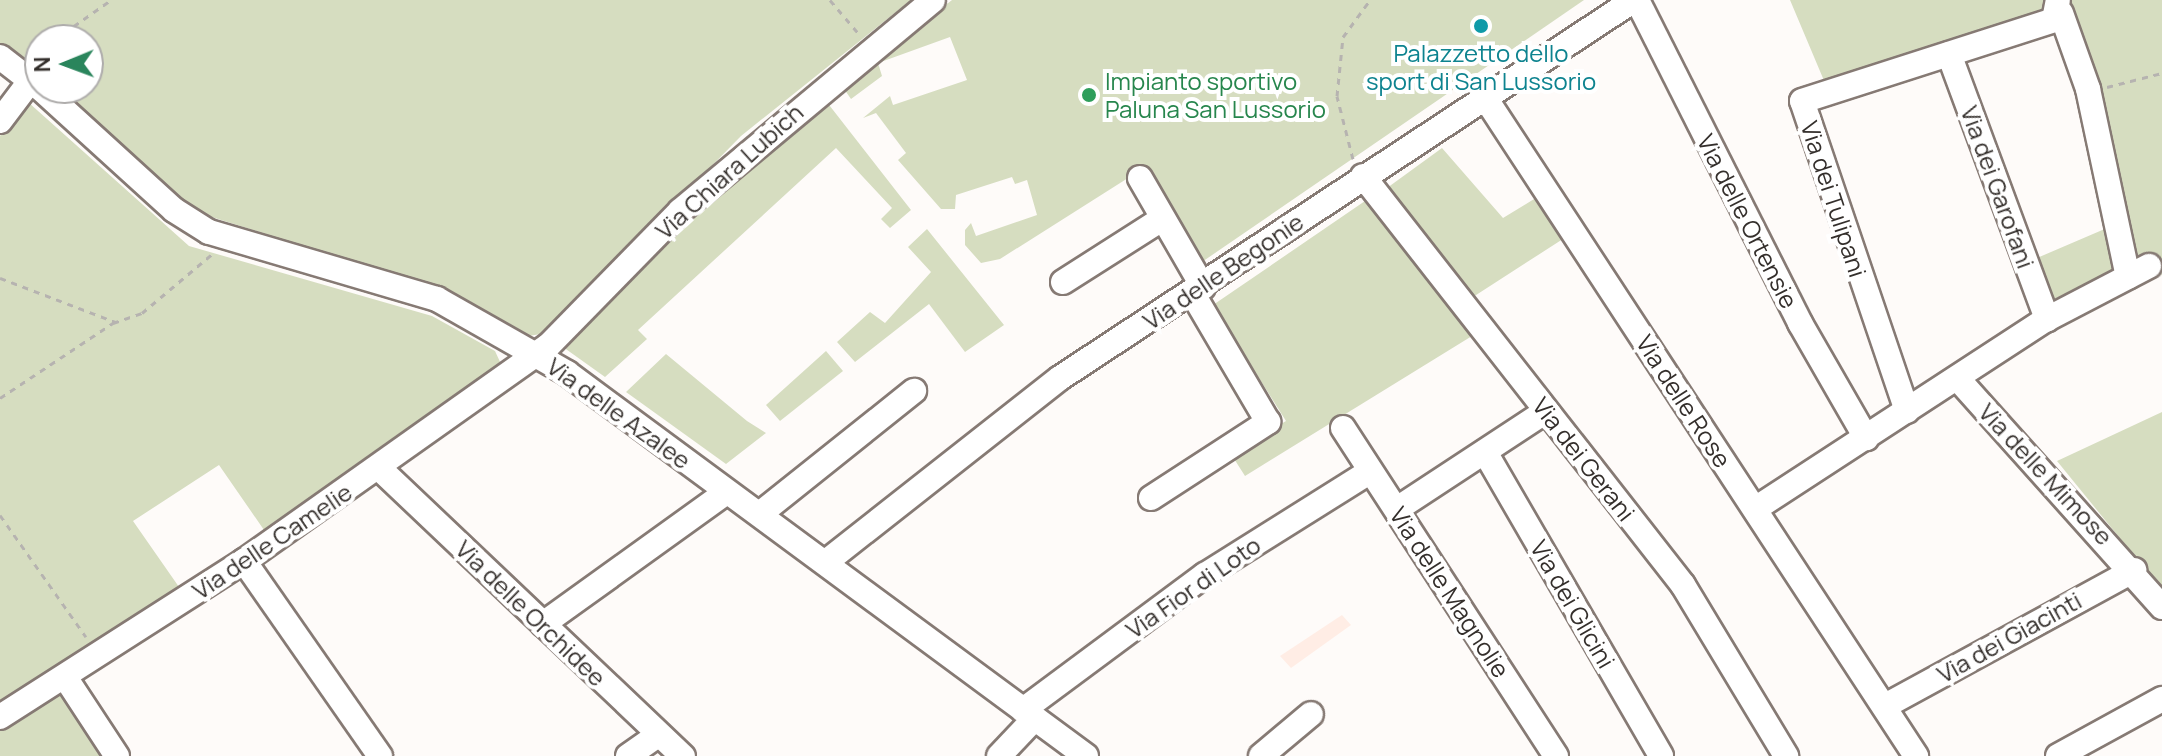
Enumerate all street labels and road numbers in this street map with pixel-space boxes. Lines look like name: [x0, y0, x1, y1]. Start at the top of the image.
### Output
street label: Via Chiara Lubich: [649, 97, 809, 245]
street label: Via dei Garofani: [1955, 102, 2041, 272]
street label: Via dei Tulipani: [1795, 117, 1873, 281]
street label: Via delle Ortensie: [1692, 129, 1804, 313]
street label: Via delle Begonie: [1137, 207, 1309, 335]
street label: Via delle Rose: [1631, 329, 1737, 473]
street label: Via delle Azalee: [542, 351, 696, 475]
street label: Via dei Gerani: [1527, 392, 1641, 526]
street label: Via delle Mimose: [1973, 397, 2119, 551]
street label: Via delle Camelie: [187, 477, 357, 605]
street label: Via delle Magnolie: [1384, 501, 1516, 683]
street label: Via Fior di Loto: [1120, 530, 1266, 644]
street label: Via delle Orchidee: [450, 534, 612, 692]
street label: Via dei Glicini: [1525, 535, 1621, 673]
street label: Via dei Giacinti: [1932, 586, 2086, 688]

